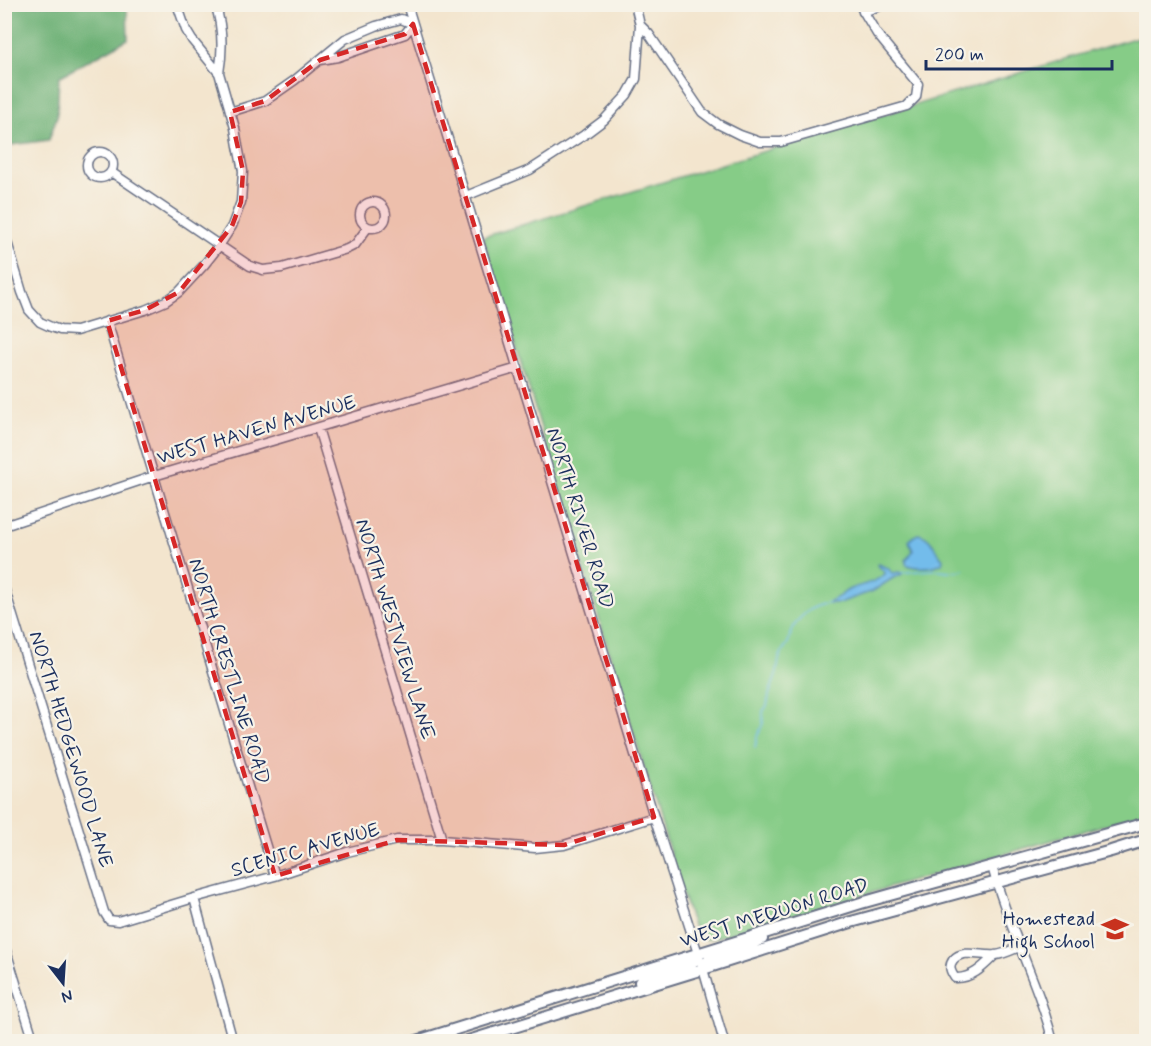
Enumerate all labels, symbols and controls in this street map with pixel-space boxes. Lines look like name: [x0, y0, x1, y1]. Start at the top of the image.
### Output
scale bar: [926, 33, 1112, 71]
text: 200 m: [935, 43, 984, 67]
street label: WEST HAVEN AVENUE: [154, 389, 359, 472]
street label: NORTH RIVER ROAD: [539, 425, 620, 612]
street label: NORTH WESTVIEW LANE: [348, 516, 441, 743]
street label: NORTH CRESTLINE ROAD: [181, 555, 276, 788]
street label: NORTH HEDGEWOOD LANE: [22, 628, 119, 871]
street label: SCENIC AVENUE: [228, 816, 383, 885]
street label: WEST MEQUON ROAD: [677, 872, 872, 955]
place label: Homestead High School: [1002, 906, 1095, 958]
school or university icon: Homestead High School: [1100, 914, 1130, 944]
north arrow: [33, 953, 93, 1013]
text: N: [59, 984, 75, 1008]

